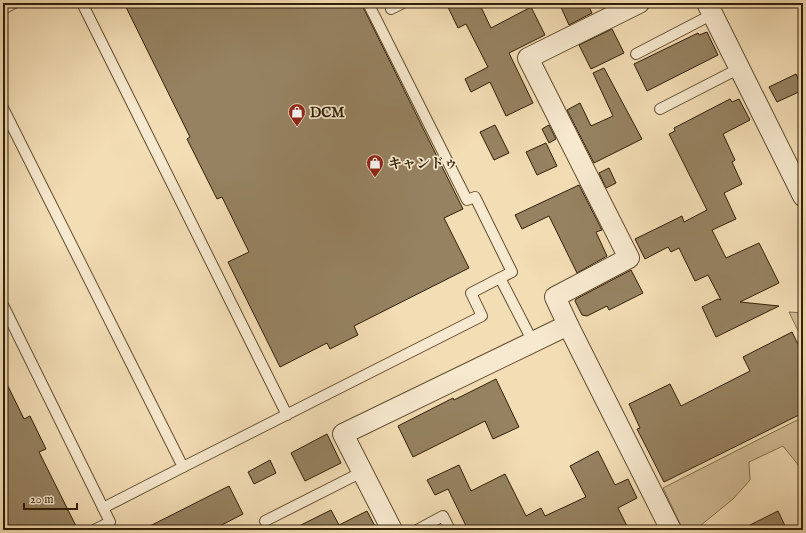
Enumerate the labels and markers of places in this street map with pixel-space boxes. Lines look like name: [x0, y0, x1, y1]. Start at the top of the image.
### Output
shop icon: DCM: [287, 102, 307, 127]
place label: DCM: [310, 104, 345, 122]
shop icon: キャンドゥ: [365, 153, 385, 178]
place label: キャンドゥ: [388, 155, 458, 173]

